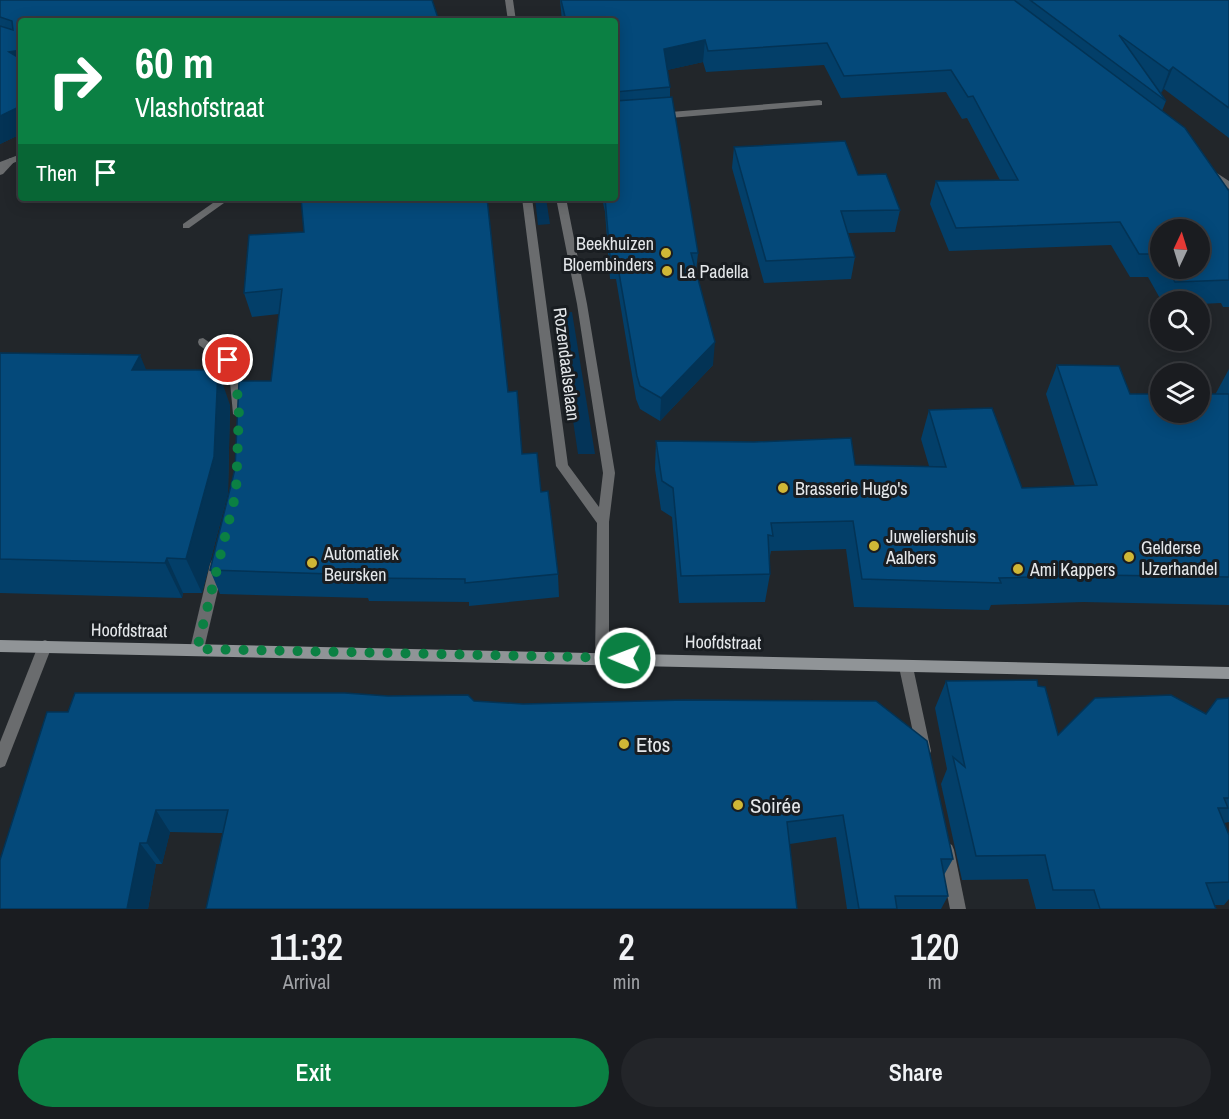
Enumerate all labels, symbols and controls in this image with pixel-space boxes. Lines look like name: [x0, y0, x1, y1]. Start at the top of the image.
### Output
text: 60 m: [135, 35, 214, 91]
icon: right: [36, 42, 114, 120]
text: Vlashofstraat: [135, 89, 264, 125]
icon: arrive: [89, 156, 122, 189]
text: Then: [36, 158, 77, 188]
north arrow: [1150, 219, 1210, 279]
map controls: [1150, 219, 1210, 423]
place label: Beekhuizen Bloembinders: [563, 231, 654, 277]
marker: Beekhuizen Bloembinders: [659, 246, 673, 260]
place label: La Padella: [679, 259, 749, 284]
marker: La Padella: [660, 264, 674, 278]
button: search: [1150, 291, 1210, 351]
street label: Rozendaalselaan: [548, 306, 586, 422]
pin: [202, 334, 253, 385]
icon: arrive: [211, 343, 244, 376]
button: layers: [1150, 363, 1210, 423]
place label: Brasserie Hugo's: [795, 476, 908, 501]
marker: Brasserie Hugo's: [776, 481, 790, 495]
place label: Juweliershuis Aalbers: [885, 524, 976, 570]
place label: Gelderse IJzerhandel: [1141, 535, 1217, 581]
marker: Juweliershuis Aalbers: [867, 539, 881, 553]
place label: Automatiek Beursken: [323, 541, 399, 587]
marker: Gelderse IJzerhandel: [1122, 550, 1136, 564]
marker: Automatiek Beursken: [305, 556, 319, 570]
place label: Ami Kappers: [1029, 557, 1115, 582]
marker: Ami Kappers: [1011, 562, 1025, 576]
street label: Hoofdstraat: [91, 617, 167, 643]
position arrow: [593, 626, 657, 690]
street label: Hoofdstraat: [685, 629, 761, 655]
place label: Etos: [636, 730, 670, 759]
marker: Etos: [617, 737, 631, 751]
place label: Soirée: [750, 791, 801, 820]
marker: Soirée: [731, 798, 745, 812]
text: 11:32: [270, 923, 343, 971]
text: 2: [618, 923, 635, 971]
text: 120: [910, 923, 959, 971]
text: Arrival: [283, 968, 330, 995]
text: min: [613, 968, 640, 995]
text: m: [928, 968, 941, 995]
button: Exit: [18, 1038, 609, 1107]
button: Share: [621, 1038, 1211, 1107]

